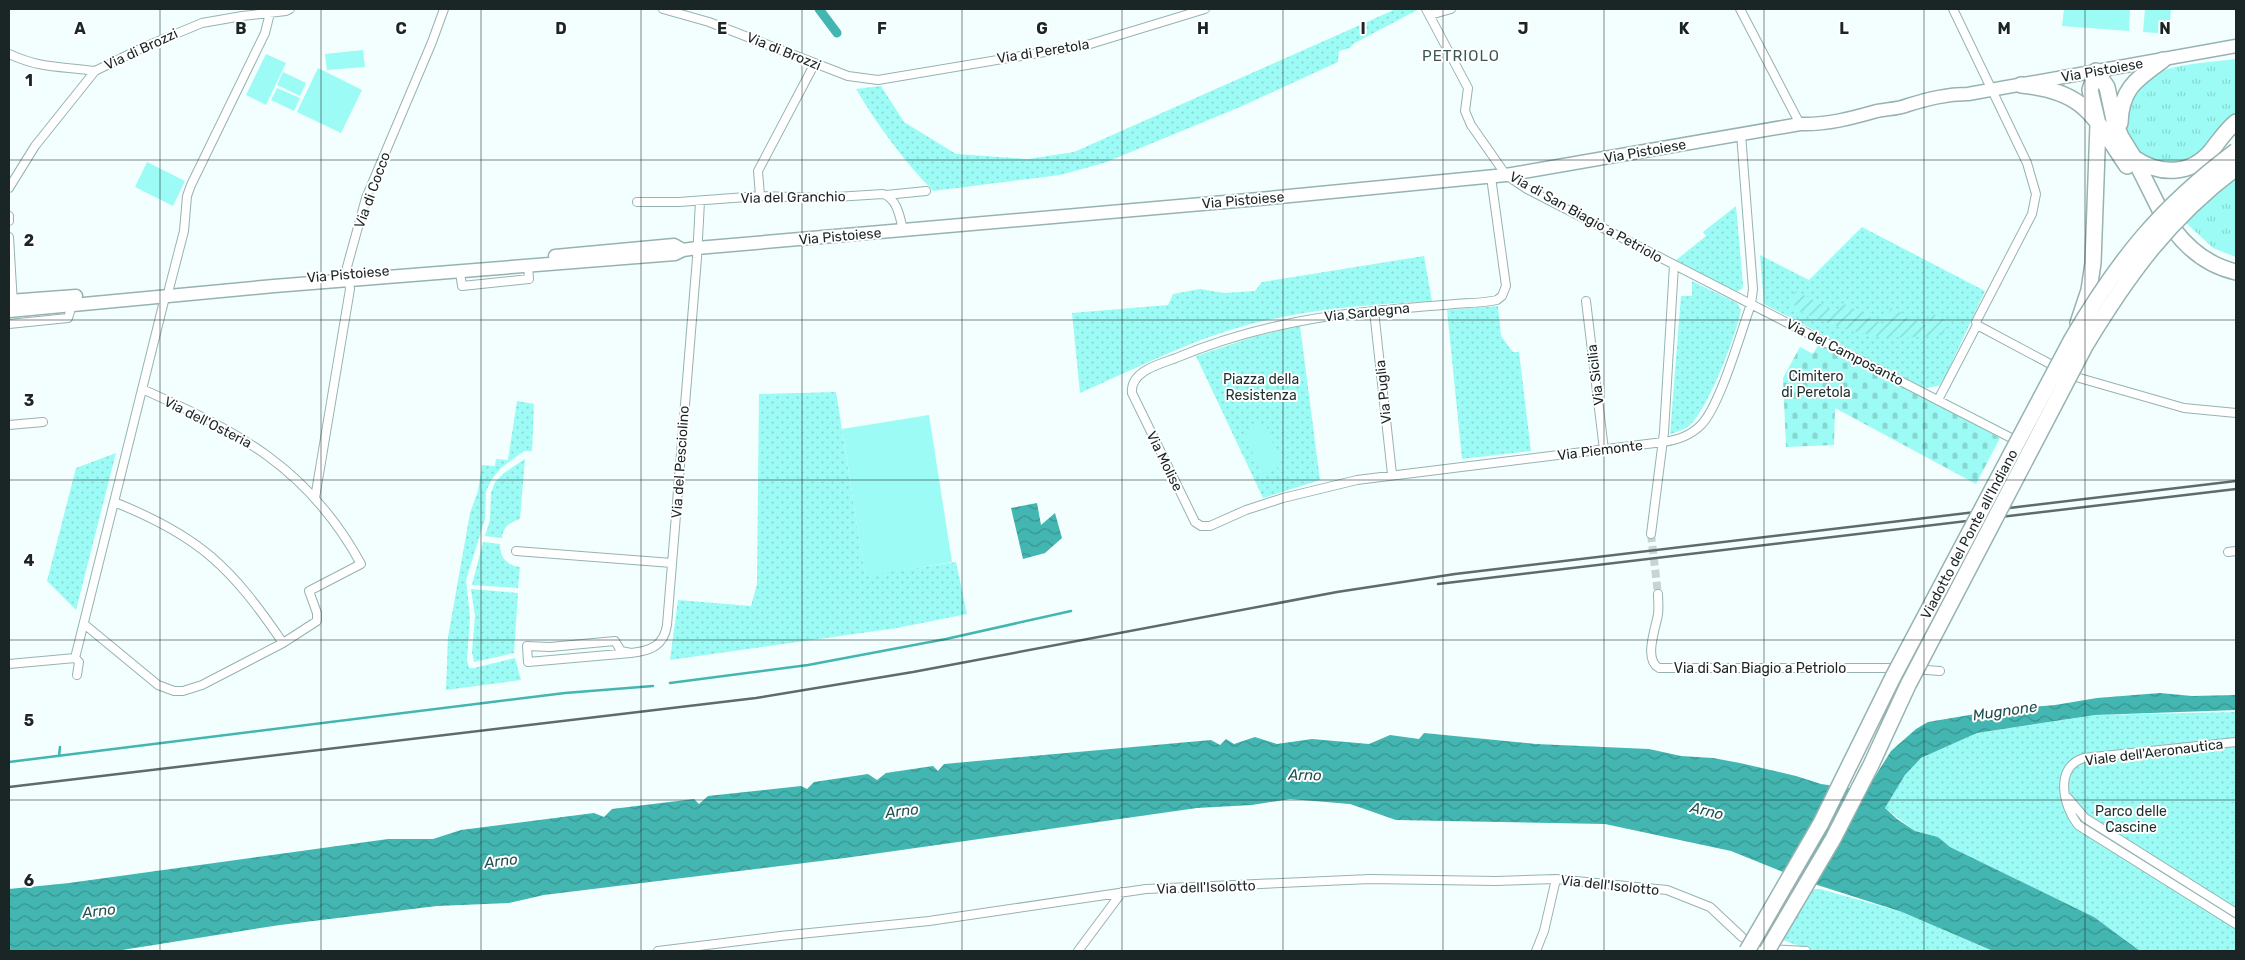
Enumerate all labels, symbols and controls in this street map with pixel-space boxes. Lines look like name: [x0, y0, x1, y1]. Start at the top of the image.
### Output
text: A: [74, 19, 86, 38]
text: B: [235, 19, 247, 38]
text: C: [395, 19, 407, 38]
text: D: [555, 19, 567, 38]
text: E: [717, 19, 727, 38]
text: F: [877, 19, 887, 38]
text: G: [1036, 19, 1048, 38]
text: H: [1197, 19, 1209, 38]
text: I: [1360, 19, 1366, 38]
text: J: [1518, 19, 1528, 38]
text: K: [1679, 19, 1690, 38]
text: L: [1839, 19, 1849, 38]
text: M: [1997, 19, 2011, 38]
text: N: [2159, 19, 2171, 38]
street label: Via di Brozzi: [102, 25, 181, 74]
street label: Via di Brozzi: [744, 29, 824, 74]
street label: Via di Peretola: [996, 36, 1090, 67]
district label: PETRIOLO: [1422, 47, 1500, 65]
street label: Via Pistoiese: [2060, 55, 2145, 86]
text: 1: [25, 71, 33, 90]
street label: Via Pistoiese: [1603, 136, 1688, 167]
street label: Via di Cocco: [351, 150, 394, 231]
street label: Via di San Biagio a Petriolo: [1506, 168, 1665, 267]
street label: Via del Granchio: [740, 188, 846, 207]
street label: Via Pistoiese: [1201, 188, 1285, 213]
street label: Via Pistoiese: [798, 224, 882, 249]
text: 2: [24, 231, 34, 250]
street label: Via Pistoiese: [306, 262, 390, 287]
street label: Via Sardegna: [1323, 300, 1411, 325]
street label: Via del Camposanto: [1783, 316, 1906, 389]
street label: Via Sicilia: [1583, 343, 1608, 406]
street label: Via Puglia: [1372, 359, 1395, 425]
park label: Cimitero di Peretola: [1781, 368, 1851, 401]
park label: Piazza della Resistenza: [1223, 371, 1299, 404]
text: 3: [24, 391, 34, 410]
street label: Via dell'Osteria: [161, 393, 254, 452]
street label: Via del Pesciolino: [668, 405, 693, 519]
street label: Via Molise: [1143, 428, 1186, 494]
street label: Via Piemonte: [1556, 437, 1644, 464]
street label: Viadotto del Ponte all'Indiano: [1917, 446, 2022, 622]
text: 4: [24, 551, 35, 570]
street label: Via di San Biagio a Petriolo: [1674, 660, 1846, 677]
water label: Mugnone: [1972, 697, 2039, 724]
text: 5: [24, 711, 34, 730]
street label: Viale dell'Aeronautica: [2084, 736, 2224, 769]
water label: Arno: [1287, 766, 1322, 784]
water label: Arno: [1688, 798, 1726, 824]
water label: Arno: [883, 800, 920, 822]
park label: Parco delle Cascine: [2095, 803, 2167, 836]
water label: Arno: [482, 850, 519, 872]
text: 6: [24, 871, 34, 890]
street label: Via dell'Isolotto: [1560, 872, 1660, 899]
street label: Via dell'Isolotto: [1156, 877, 1256, 898]
water label: Arno: [80, 900, 117, 922]

